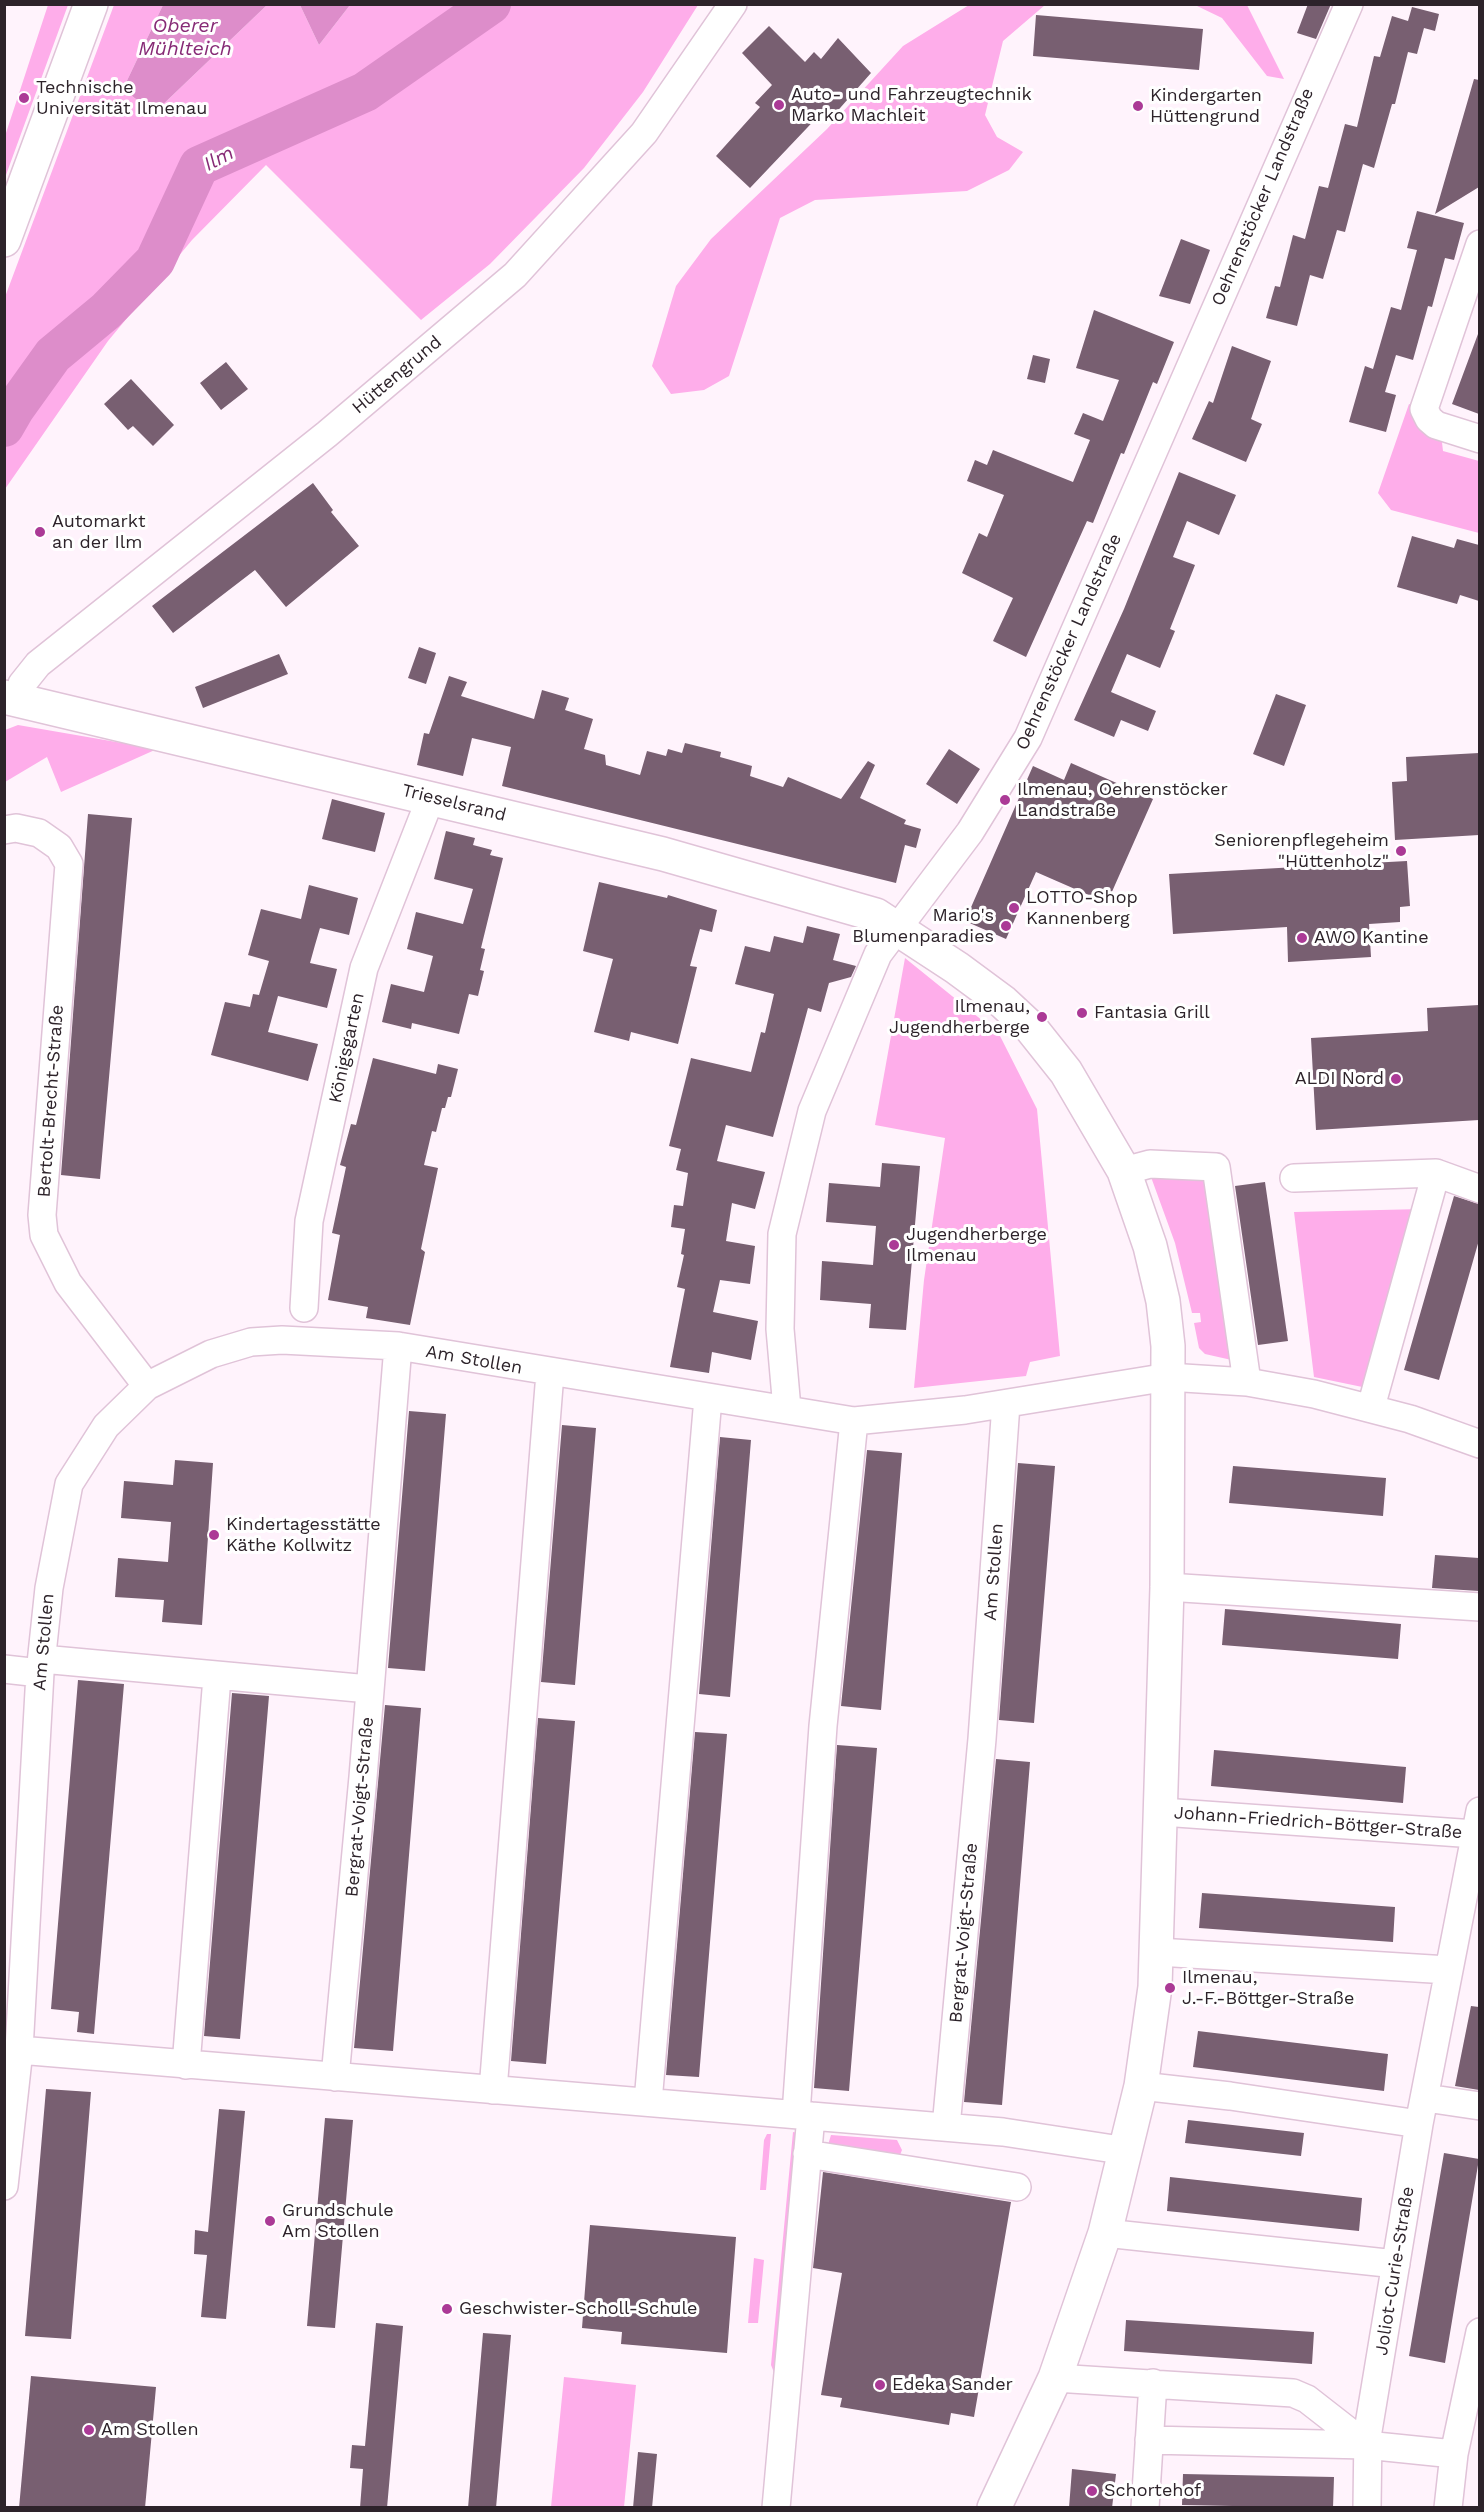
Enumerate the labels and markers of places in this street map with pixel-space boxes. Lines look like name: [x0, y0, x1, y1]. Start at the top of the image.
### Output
place label: Technische Universität Ilmenau: [36, 77, 207, 119]
place label: Auto- und Fahrzeugtechnik Marko Machleit: [791, 84, 1032, 127]
place label: Kindergarten Hüttengrund: [1150, 85, 1262, 128]
marker: Technische Universität Ilmenau: [17, 91, 31, 105]
marker: Auto- und Fahrzeugtechnik Marko Machleit: [772, 98, 786, 112]
marker: Kindergarten Hüttengrund: [1131, 99, 1145, 113]
place label: Automarkt an der Ilm: [52, 511, 146, 554]
marker: Automarkt an der Ilm: [33, 525, 47, 539]
place label: Ilmenau, Oehrenstöcker Landstraße: [1017, 779, 1228, 822]
marker: Ilmenau, Oehrenstöcker Landstraße: [998, 793, 1012, 807]
place label: Seniorenpflegeheim "Hüttenholz": [1214, 830, 1389, 872]
marker: Seniorenpflegeheim "Hüttenholz": [1394, 844, 1408, 858]
place label: LOTTO-Shop Kannenberg: [1026, 887, 1138, 930]
marker: LOTTO-Shop Kannenberg: [1007, 901, 1021, 915]
place label: Mario's Blumenparadies: [852, 905, 994, 948]
marker: Mario's Blumenparadies: [999, 919, 1013, 933]
place label: AWO Kantine: [1314, 927, 1429, 949]
marker: AWO Kantine: [1295, 931, 1309, 945]
place label: Ilmenau, Jugendherberge: [889, 996, 1030, 1038]
place label: Fantasia Grill: [1094, 1002, 1210, 1024]
marker: Fantasia Grill: [1075, 1006, 1089, 1020]
marker: Ilmenau, Jugendherberge: [1035, 1010, 1049, 1024]
place label: ALDI Nord: [1295, 1068, 1384, 1090]
marker: ALDI Nord: [1389, 1072, 1403, 1086]
place label: Jugendherberge Ilmenau: [906, 1224, 1047, 1266]
marker: Jugendherberge Ilmenau: [887, 1238, 901, 1252]
place label: Kindertagesstätte Käthe Kollwitz: [226, 1514, 381, 1556]
marker: Kindertagesstätte Käthe Kollwitz: [207, 1528, 221, 1542]
place label: Ilmenau, J.-F.-Böttger-Straße: [1182, 1967, 1354, 2010]
marker: Ilmenau, J.-F.-Böttger-Straße: [1163, 1981, 1177, 1995]
place label: Grundschule Am Stollen: [282, 2200, 394, 2242]
marker: Grundschule Am Stollen: [263, 2214, 277, 2228]
place label: Geschwister-Scholl-Schule: [459, 2298, 697, 2320]
marker: Geschwister-Scholl-Schule: [440, 2302, 454, 2316]
place label: Edeka Sander: [892, 2374, 1013, 2396]
marker: Edeka Sander: [873, 2378, 887, 2392]
place label: Am Stollen: [101, 2419, 199, 2441]
marker: Am Stollen: [82, 2423, 96, 2437]
place label: Schortehof: [1104, 2480, 1201, 2502]
marker: Schortehof: [1085, 2484, 1099, 2498]

